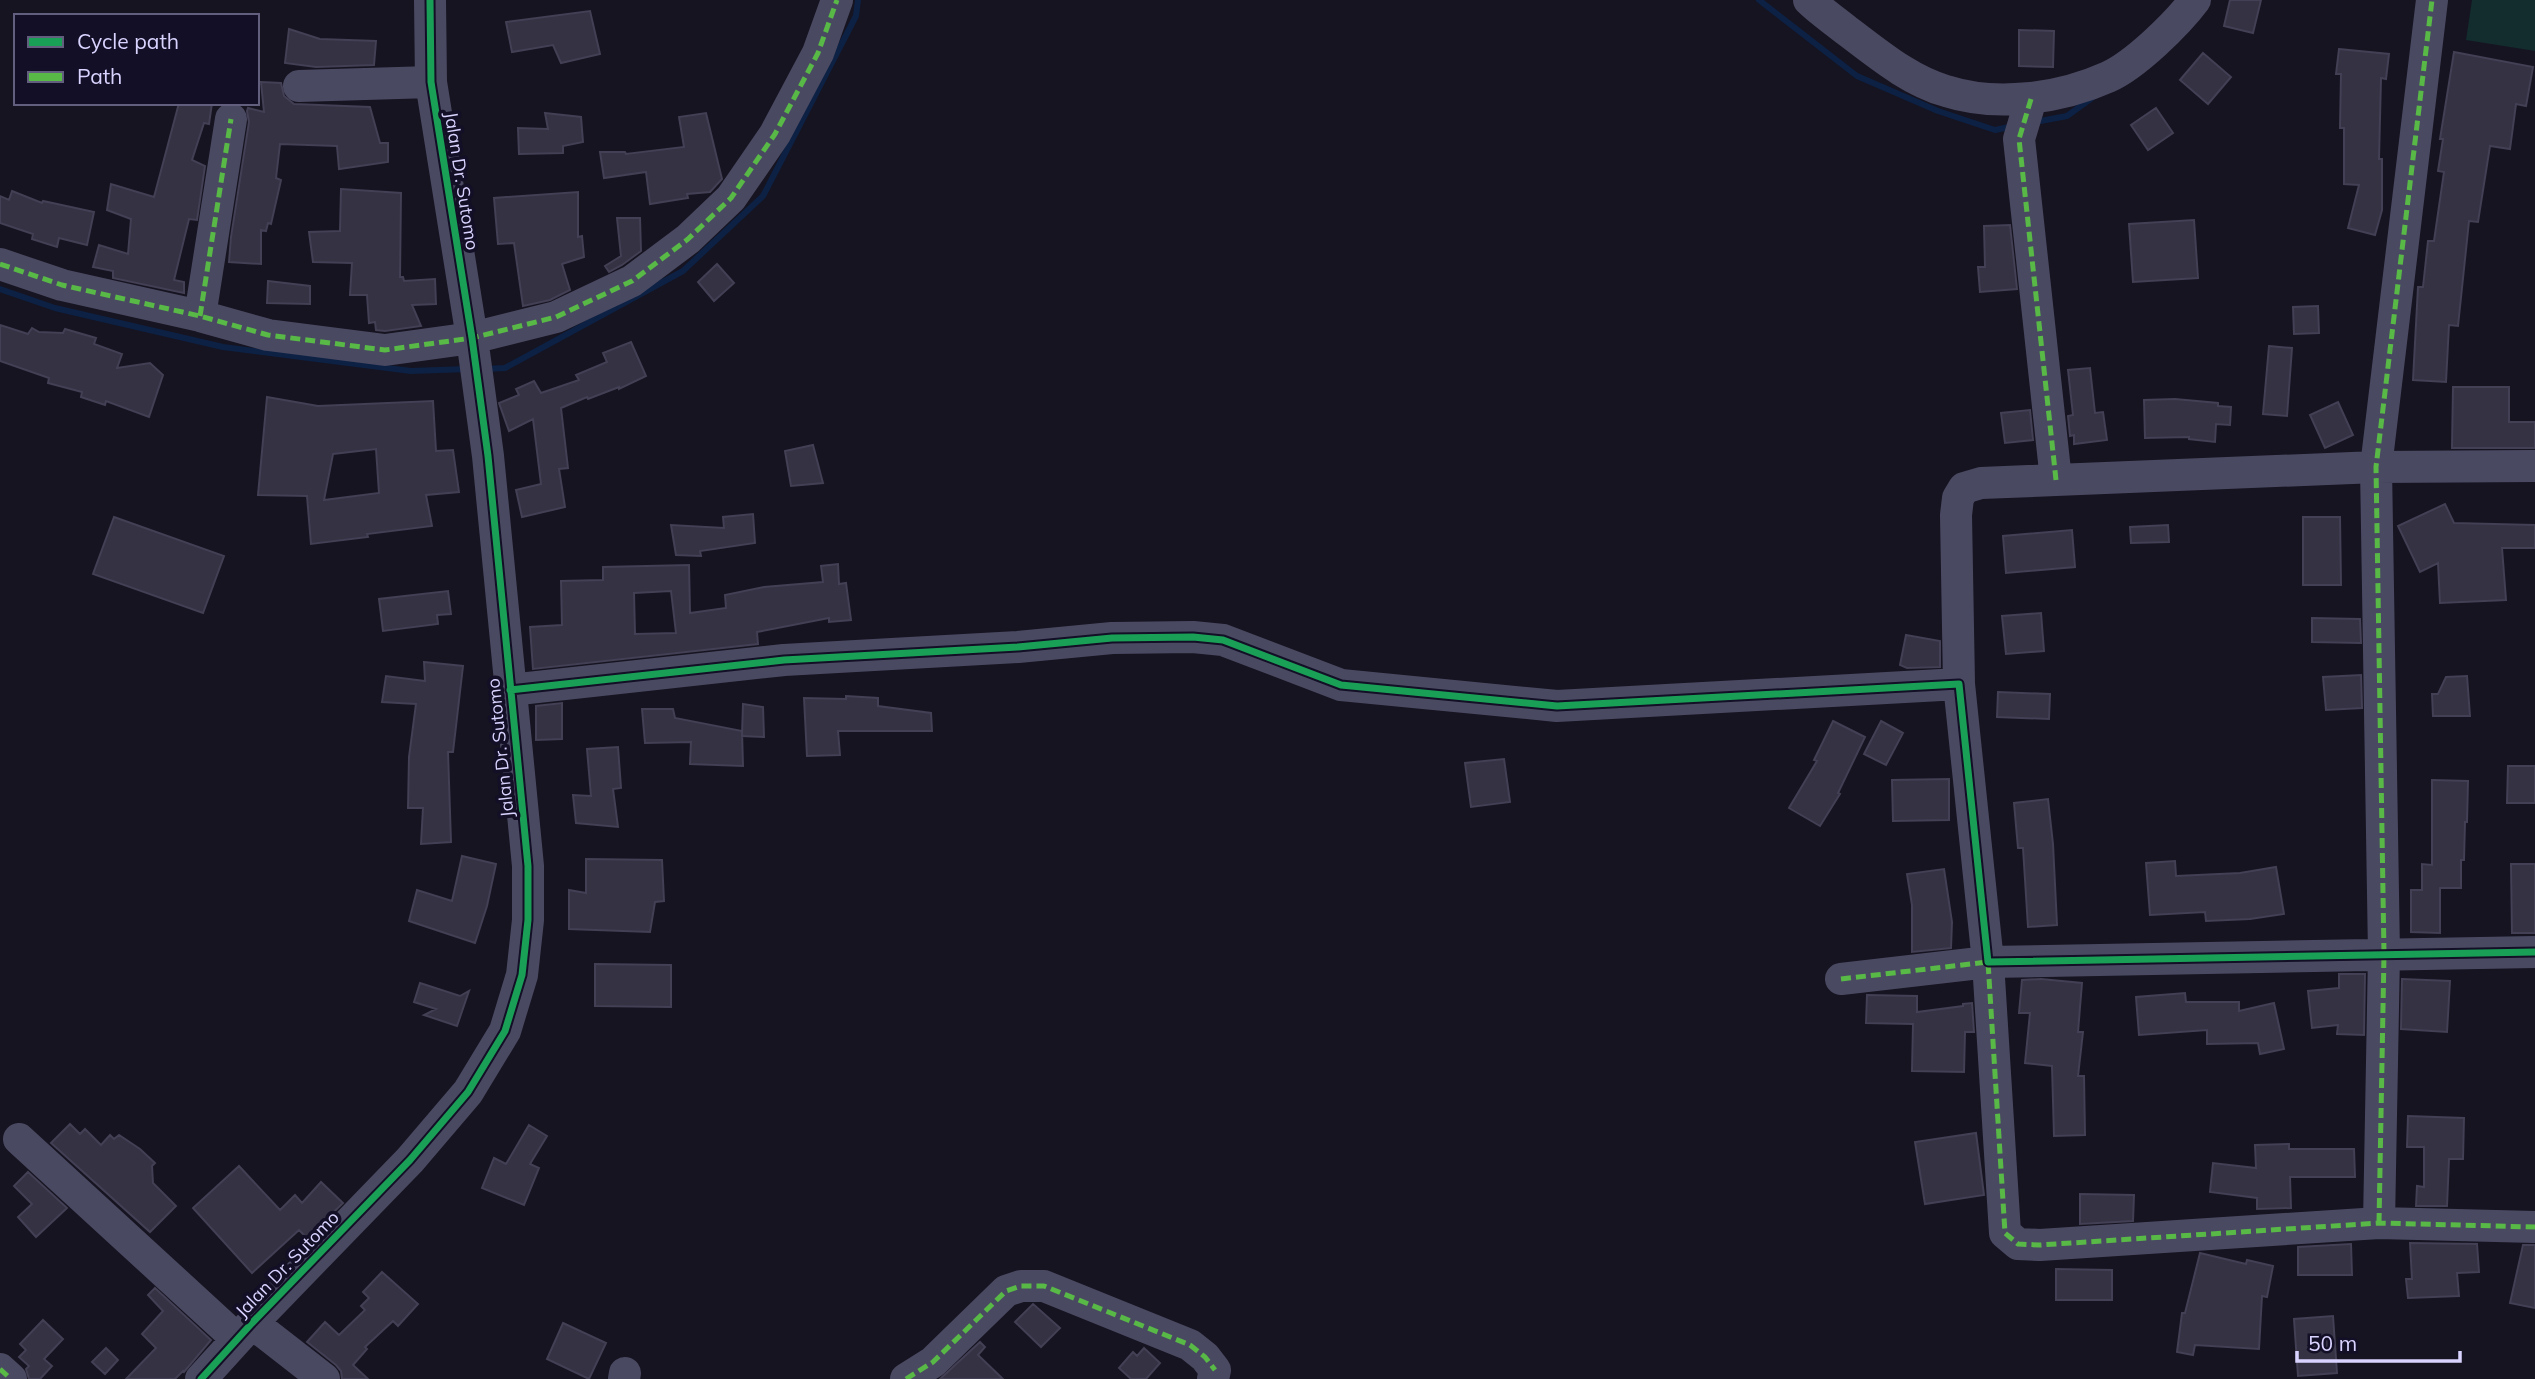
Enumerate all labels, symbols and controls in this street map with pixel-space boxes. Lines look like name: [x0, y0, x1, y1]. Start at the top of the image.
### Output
legend: [14, 14, 259, 105]
text: Cycle path: [77, 28, 179, 54]
text: Path: [77, 63, 122, 89]
street label: Jalan Dr. Sutomo: [440, 110, 484, 252]
street label: Jalan Dr. Sutomo: [481, 677, 519, 819]
street label: Jalan Dr. Sutomo: [230, 1206, 344, 1322]
scale bar: [2297, 1320, 2460, 1364]
text: 50 m: [2308, 1330, 2357, 1356]

